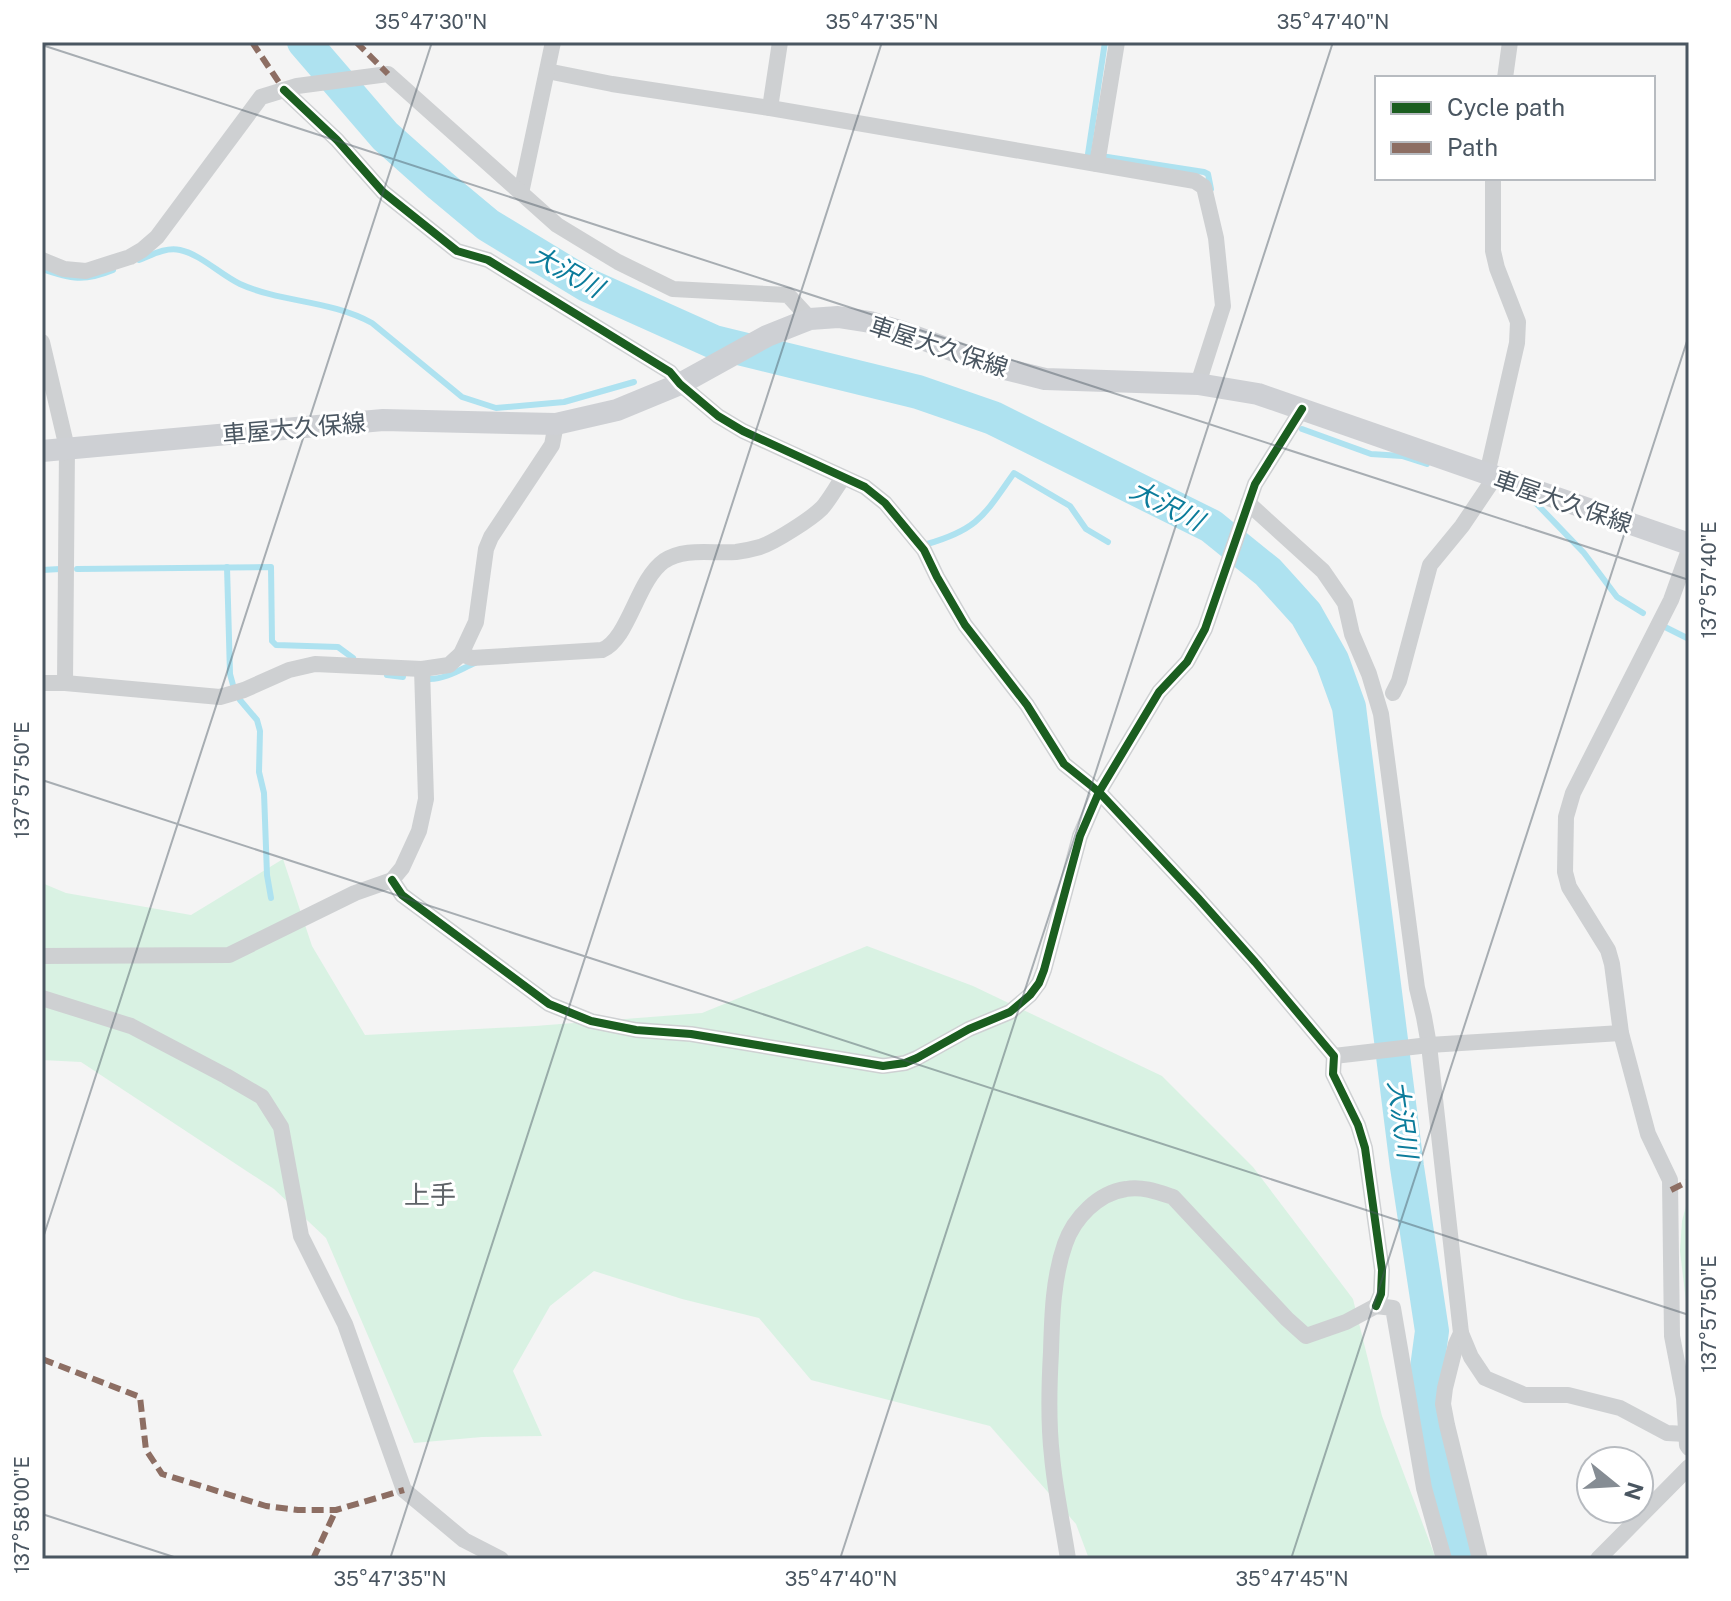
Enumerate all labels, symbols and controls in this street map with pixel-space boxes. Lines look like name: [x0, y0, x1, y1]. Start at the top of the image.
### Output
text: 35°47'30"N: [375, 10, 487, 34]
text: 35°47'35"N: [825, 10, 939, 34]
text: 35°47'40"N: [1277, 10, 1389, 34]
legend: [1375, 76, 1655, 180]
text: Cycle path: [1447, 93, 1565, 121]
text: Path: [1447, 133, 1498, 161]
water label: 大沢川: [525, 239, 611, 305]
street label: 車屋大久保線: [866, 310, 1012, 382]
street label: 車屋大久保線: [221, 408, 367, 448]
street label: 車屋大久保線: [1490, 464, 1636, 538]
water label: 大沢川: [1125, 473, 1211, 538]
text: 137°57'40"E: [1697, 521, 1721, 639]
text: 137°57'50"E: [10, 721, 34, 839]
water label: 大沢川: [1382, 1078, 1424, 1163]
district label: 上手: [404, 1179, 456, 1210]
text: 137°57'50"E: [1697, 1255, 1721, 1373]
north arrow: [1575, 1445, 1655, 1525]
text: 137°58'00"E: [10, 1456, 34, 1574]
text: N: [1619, 1479, 1649, 1503]
text: 35°47'35"N: [333, 1567, 447, 1591]
text: 35°47'40"N: [785, 1567, 897, 1591]
text: 35°47'45"N: [1235, 1567, 1349, 1591]

